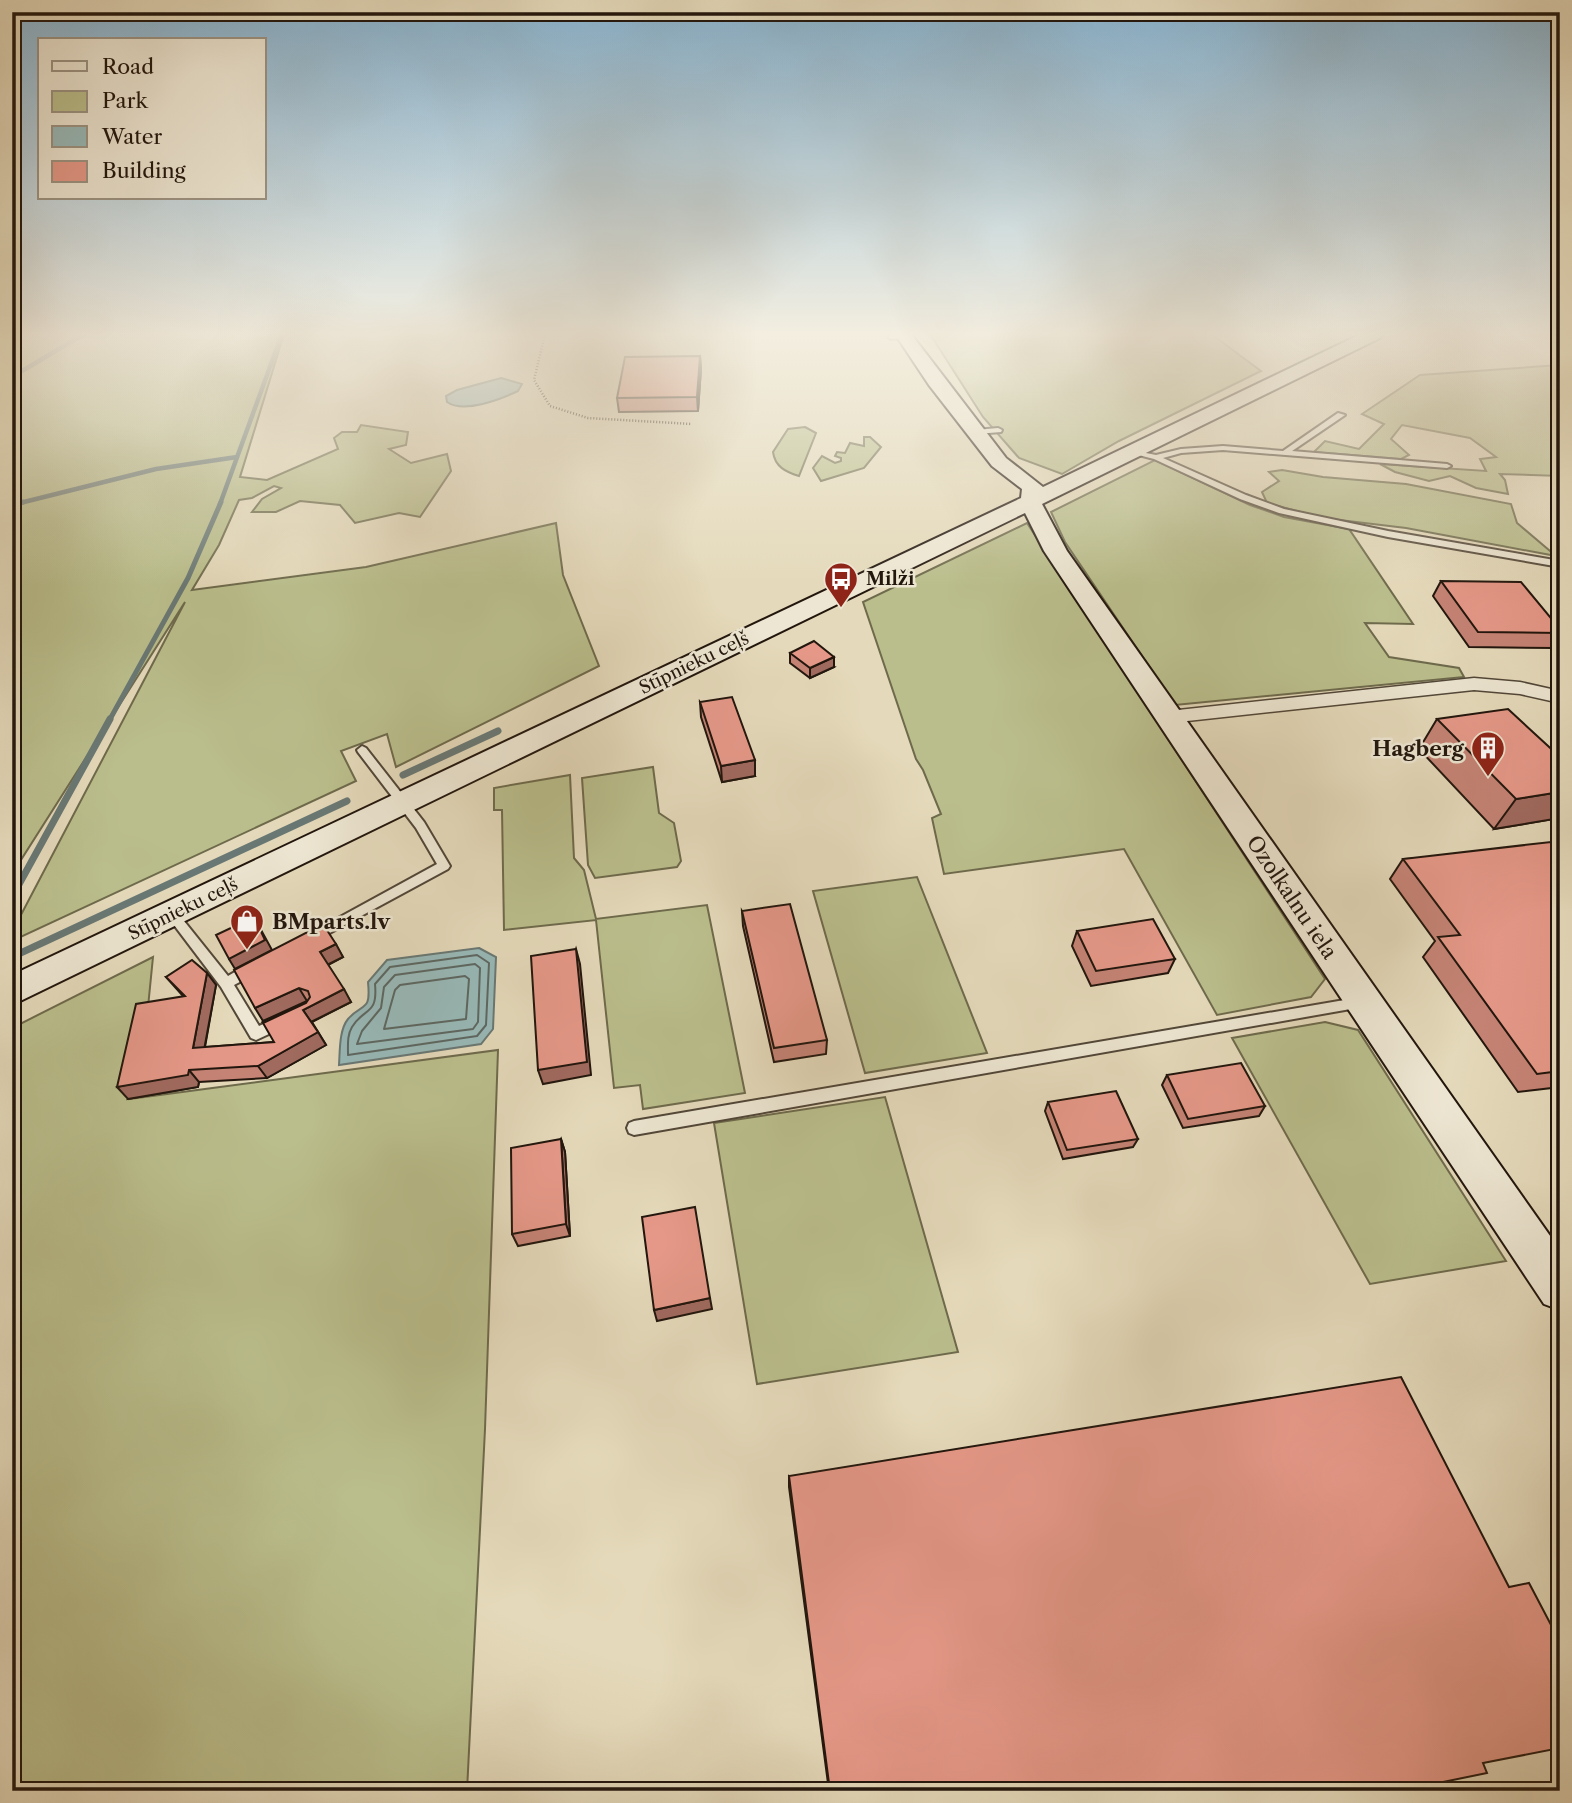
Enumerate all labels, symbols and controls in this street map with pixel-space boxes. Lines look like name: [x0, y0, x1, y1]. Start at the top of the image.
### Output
legend: [38, 38, 266, 200]
text: Road: [102, 54, 154, 79]
text: Park: [102, 88, 148, 113]
text: Water: [101, 124, 162, 149]
text: Building: [102, 158, 187, 183]
bus stop icon: Milži: [822, 560, 860, 609]
place label: Milži: [866, 568, 915, 590]
street label: Stīpnieku ceļš: [635, 627, 753, 699]
building icon: Hagberg: [1469, 729, 1507, 778]
place label: Hagberg: [1372, 736, 1465, 761]
street label: Ozolkalnu iela: [1241, 830, 1343, 964]
street label: Stīpnieku ceļš: [124, 873, 242, 945]
shop icon: BMparts.lv: [228, 902, 266, 951]
place label: BMparts.lv: [272, 909, 391, 934]

